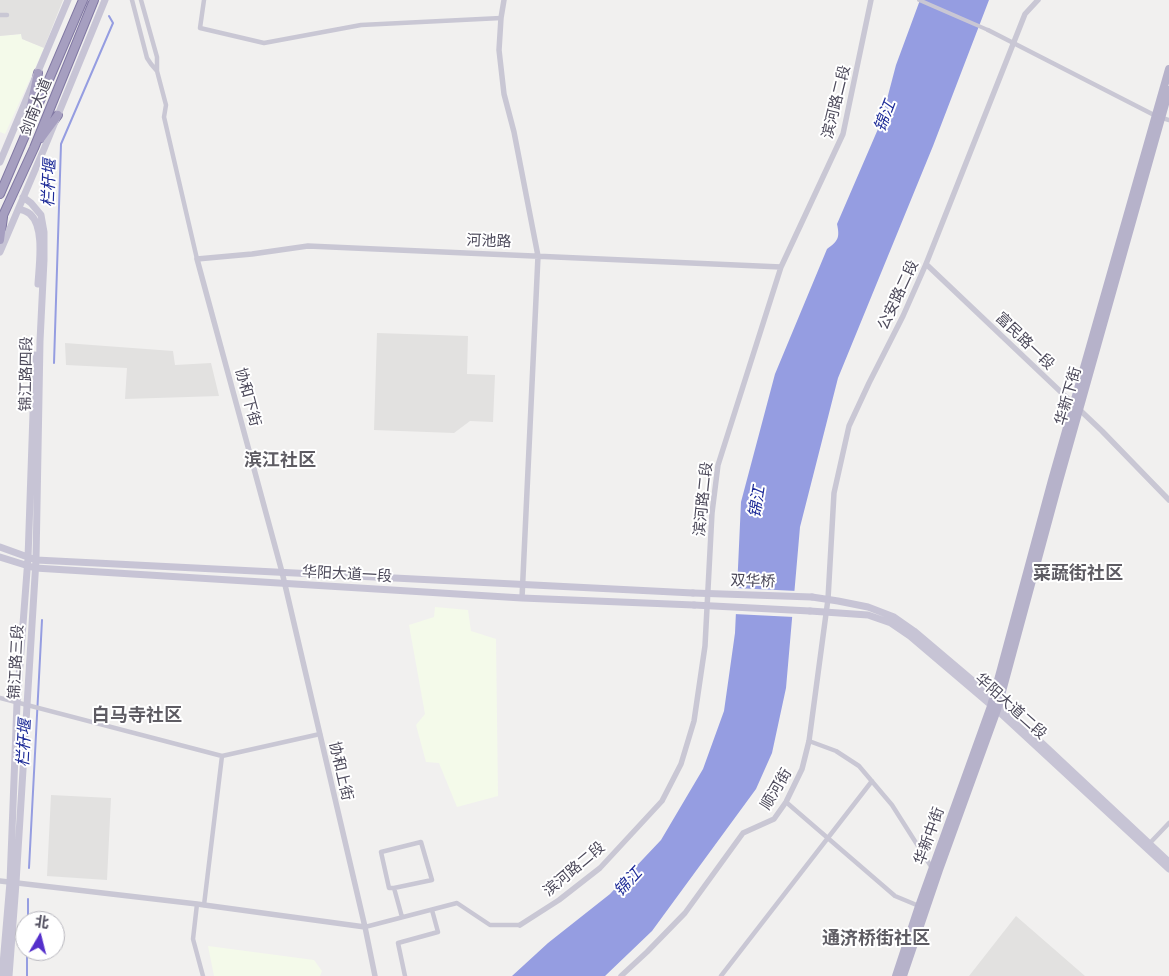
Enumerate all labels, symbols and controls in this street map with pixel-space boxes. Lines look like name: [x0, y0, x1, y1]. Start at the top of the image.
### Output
street label: 滨河路二段: [818, 63, 854, 141]
street label: 剑南大道: [16, 76, 56, 138]
water label: 锦江: [870, 98, 900, 134]
water label: 栏杆堰: [39, 159, 59, 207]
street label: 河池路: [466, 231, 512, 251]
street label: 公安路二段: [874, 257, 922, 333]
street label: 富民路一段: [992, 308, 1058, 374]
street label: 锦江路四段: [16, 336, 36, 412]
street label: 华新下街: [1051, 365, 1085, 427]
street label: 协和下街: [232, 366, 264, 428]
district label: 滨江社区: [244, 449, 316, 471]
street label: 滨河路二段: [690, 461, 716, 537]
water label: 锦江: [745, 485, 769, 519]
district label: 菜蔬街社区: [1033, 562, 1123, 584]
street label: 华阳大道一段: [302, 563, 392, 585]
street label: 双华桥: [730, 571, 776, 591]
street label: 锦江路三段: [5, 624, 27, 700]
street label: 华阳大道二段: [972, 669, 1050, 743]
district label: 白马寺社区: [92, 704, 182, 726]
water label: 栏杆堰: [13, 719, 35, 767]
street label: 协和上街: [325, 740, 357, 802]
street label: 顺河街: [757, 765, 795, 813]
street label: 华新中街: [910, 805, 948, 867]
street label: 滨河路二段: [539, 838, 609, 900]
water label: 锦江: [610, 864, 646, 900]
north arrow: [15, 911, 65, 961]
text: 北: [34, 912, 50, 931]
district label: 通济桥街社区: [822, 927, 930, 949]

